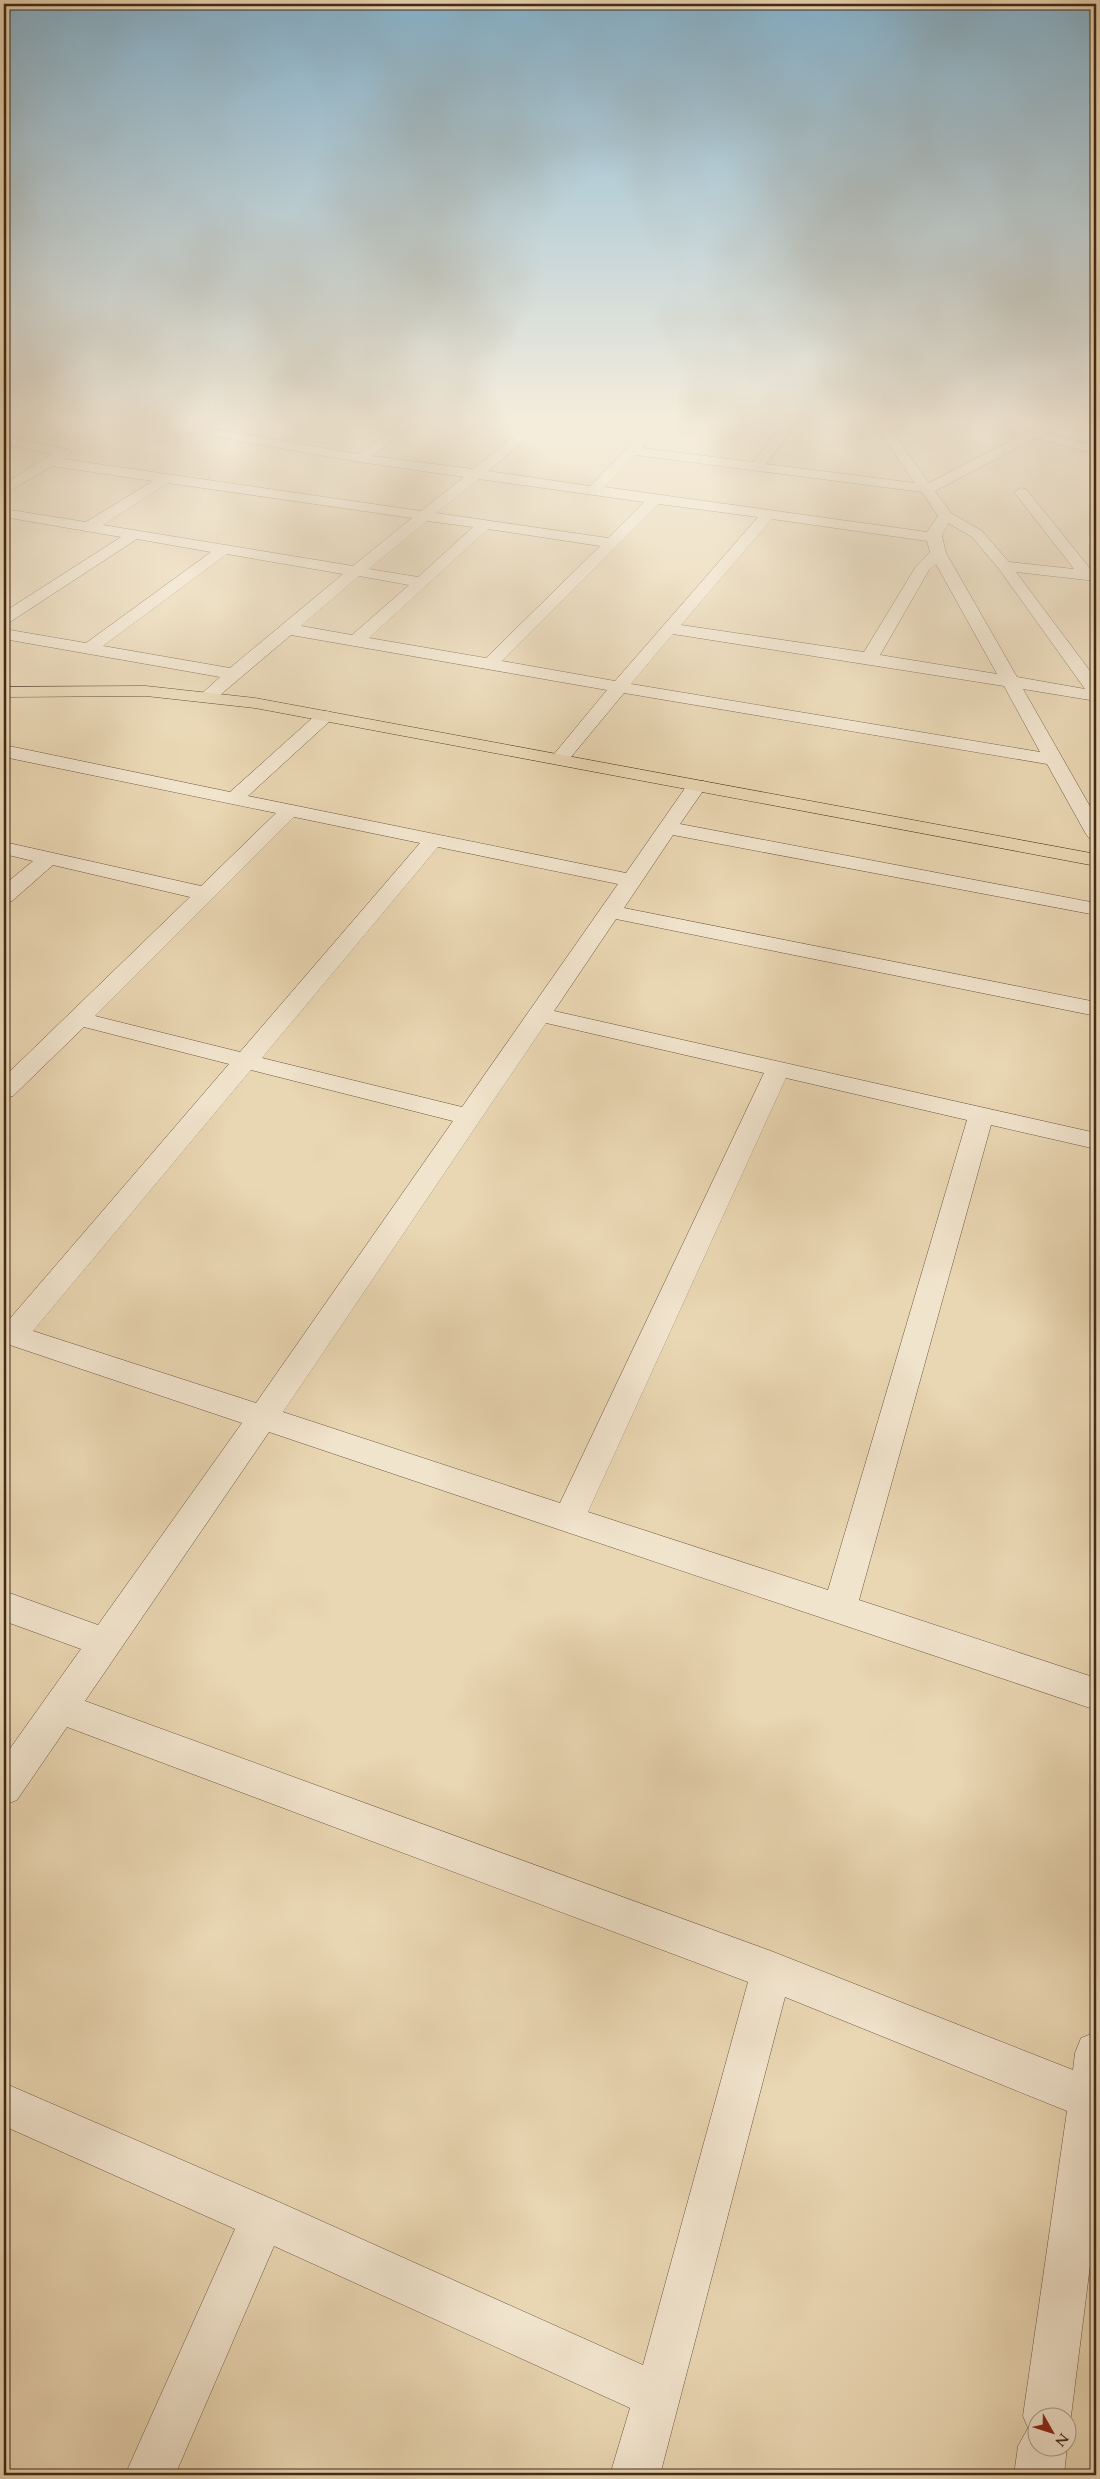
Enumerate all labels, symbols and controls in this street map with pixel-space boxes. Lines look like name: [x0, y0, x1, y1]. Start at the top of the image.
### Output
north arrow: [1028, 2406, 1078, 2456]
text: N: [1051, 2429, 1073, 2451]

